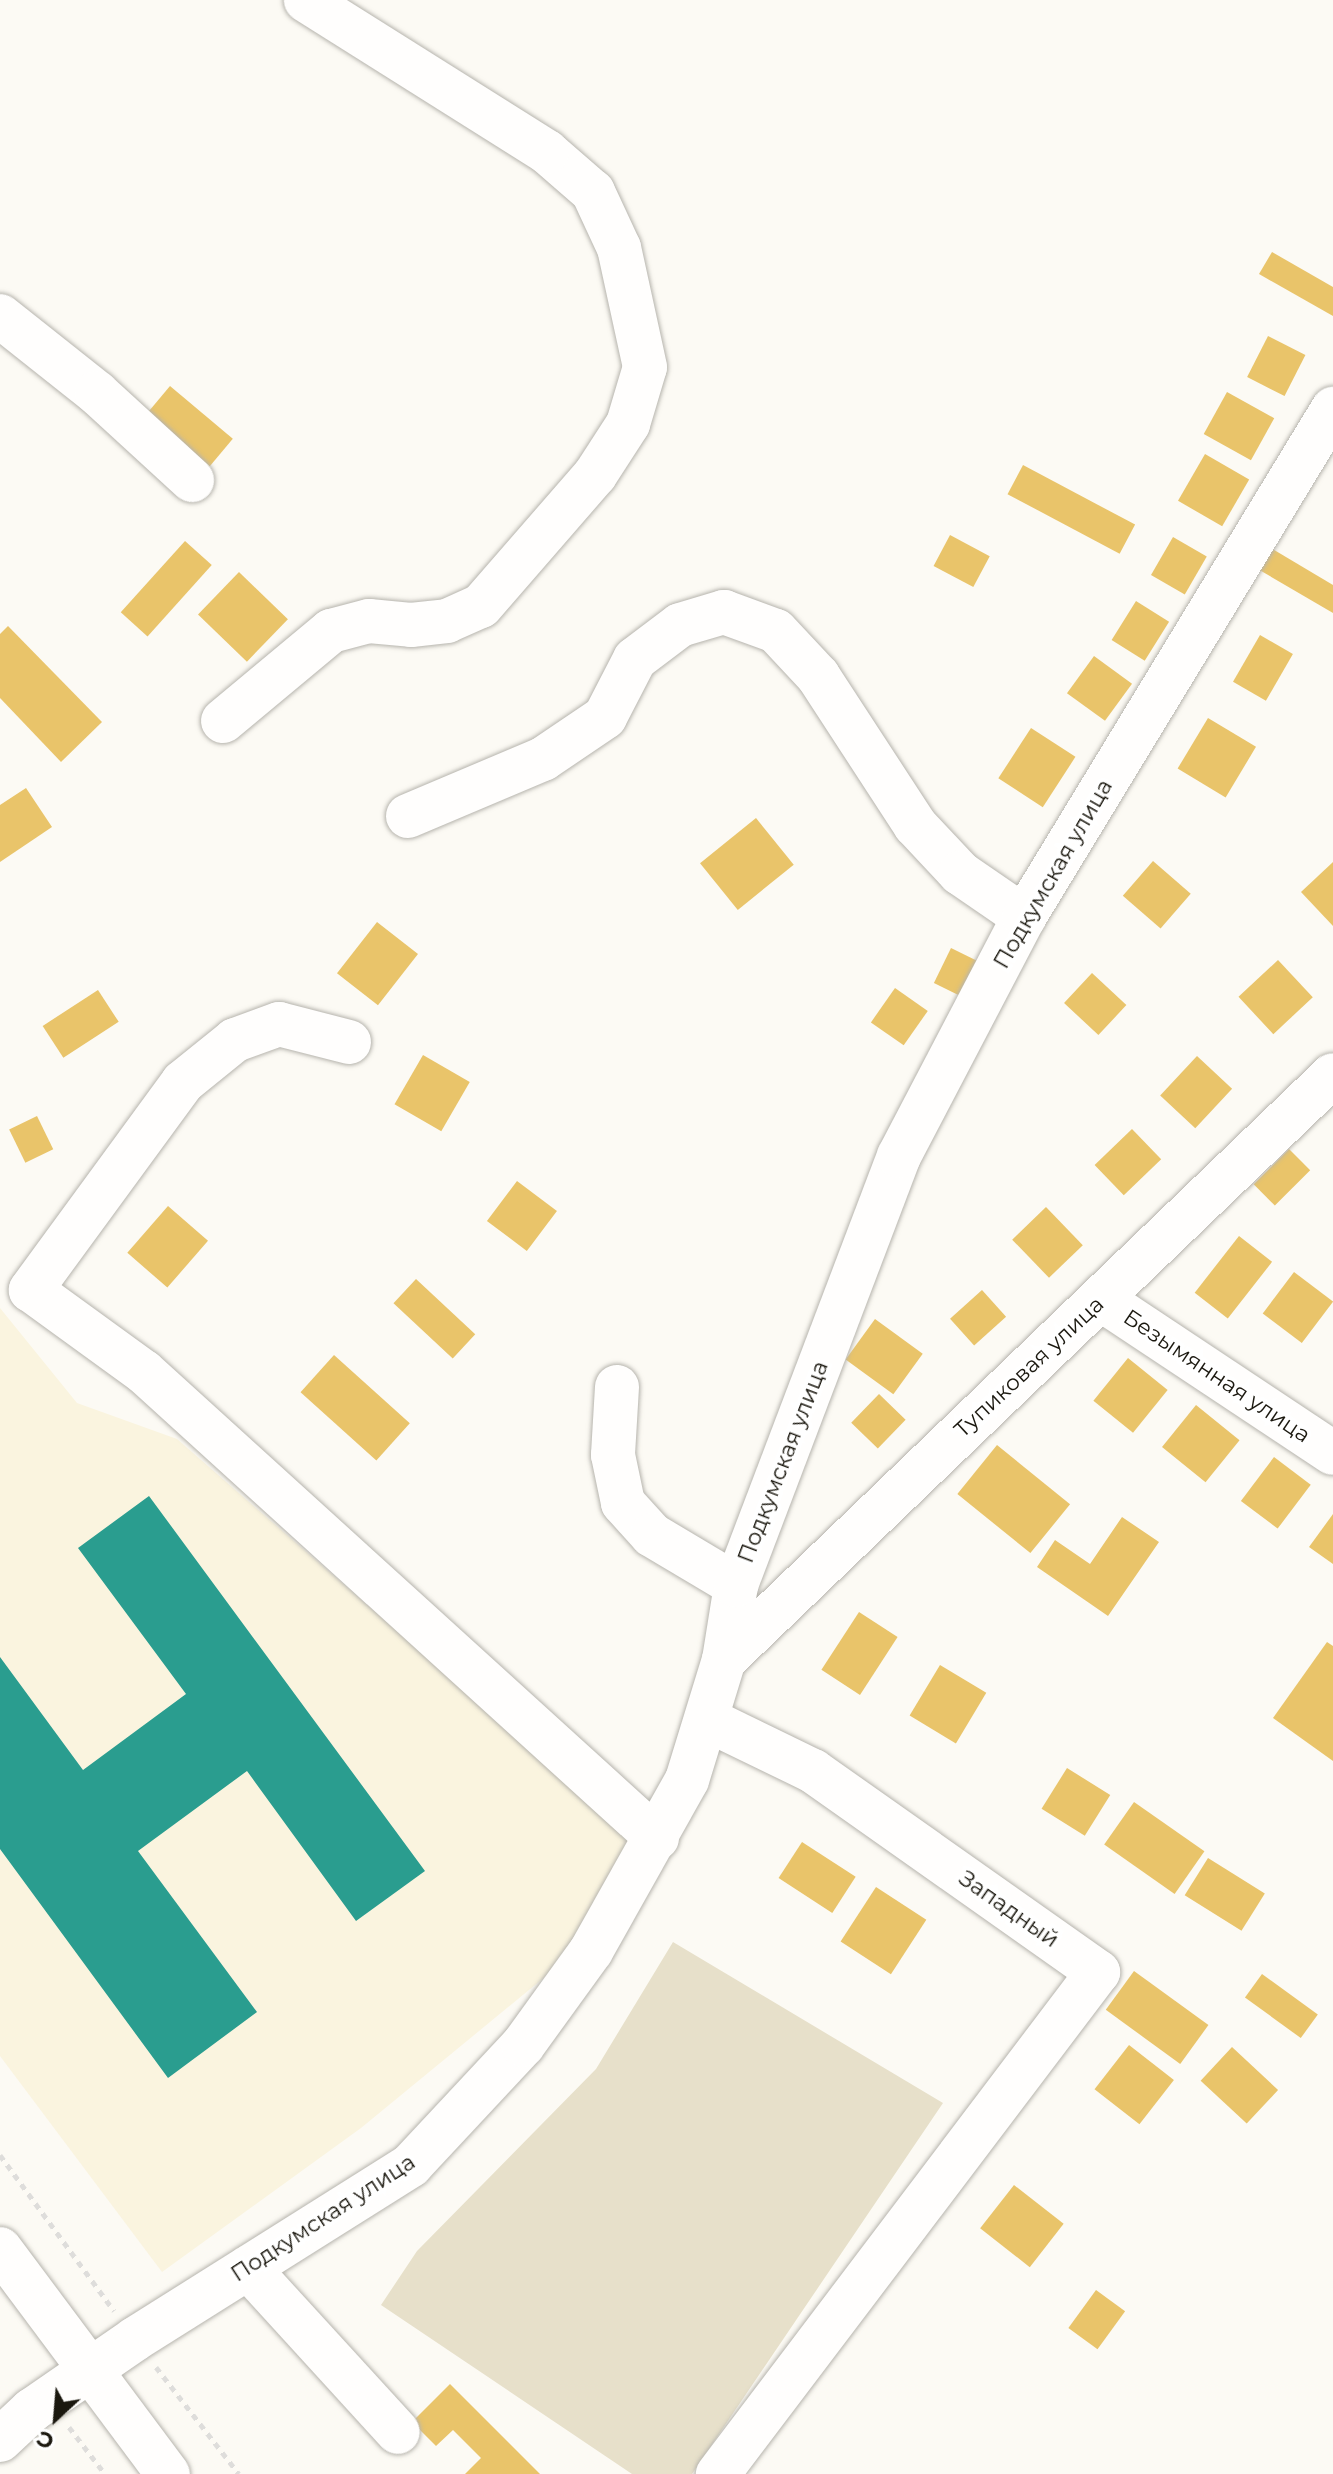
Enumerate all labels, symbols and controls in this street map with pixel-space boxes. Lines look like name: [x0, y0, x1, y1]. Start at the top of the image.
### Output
street label: Подкумская улица: [988, 775, 1118, 973]
street label: Тупиковая улица: [949, 1291, 1109, 1443]
street label: Безымянная улица: [1119, 1304, 1315, 1448]
street label: Подкумская улица: [732, 1357, 834, 1567]
street label: Западный: [954, 1865, 1064, 1953]
street label: Подкумская улица: [226, 2149, 420, 2287]
north arrow: [16, 2378, 96, 2458]
text: С: [32, 2424, 58, 2456]

